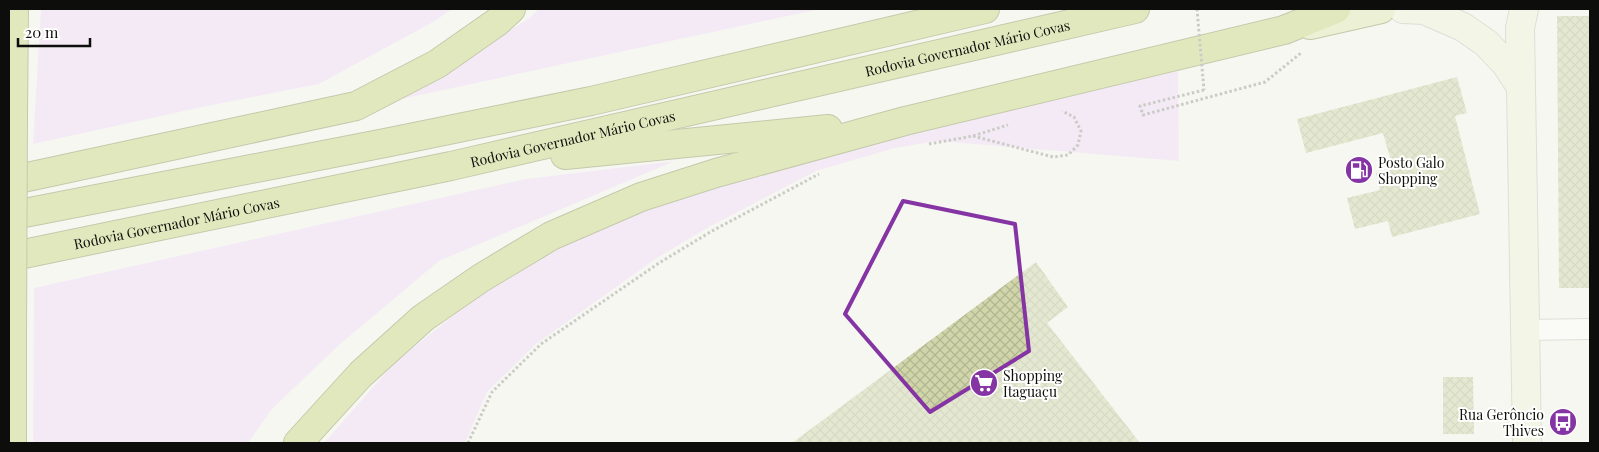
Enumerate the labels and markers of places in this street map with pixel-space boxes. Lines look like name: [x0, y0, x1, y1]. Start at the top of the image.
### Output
place label: Posto Galo Shopping: [1378, 153, 1445, 188]
fuel station icon: Posto Galo Shopping: [1344, 155, 1374, 185]
place label: Shopping Itaguaçu: [1003, 366, 1063, 401]
supermarket icon: Shopping Itaguaçu: [969, 368, 999, 398]
place label: Rua Gerôncio Thives: [1459, 405, 1544, 440]
bus stop icon: Rua Gerôncio Thives: [1548, 407, 1578, 437]

